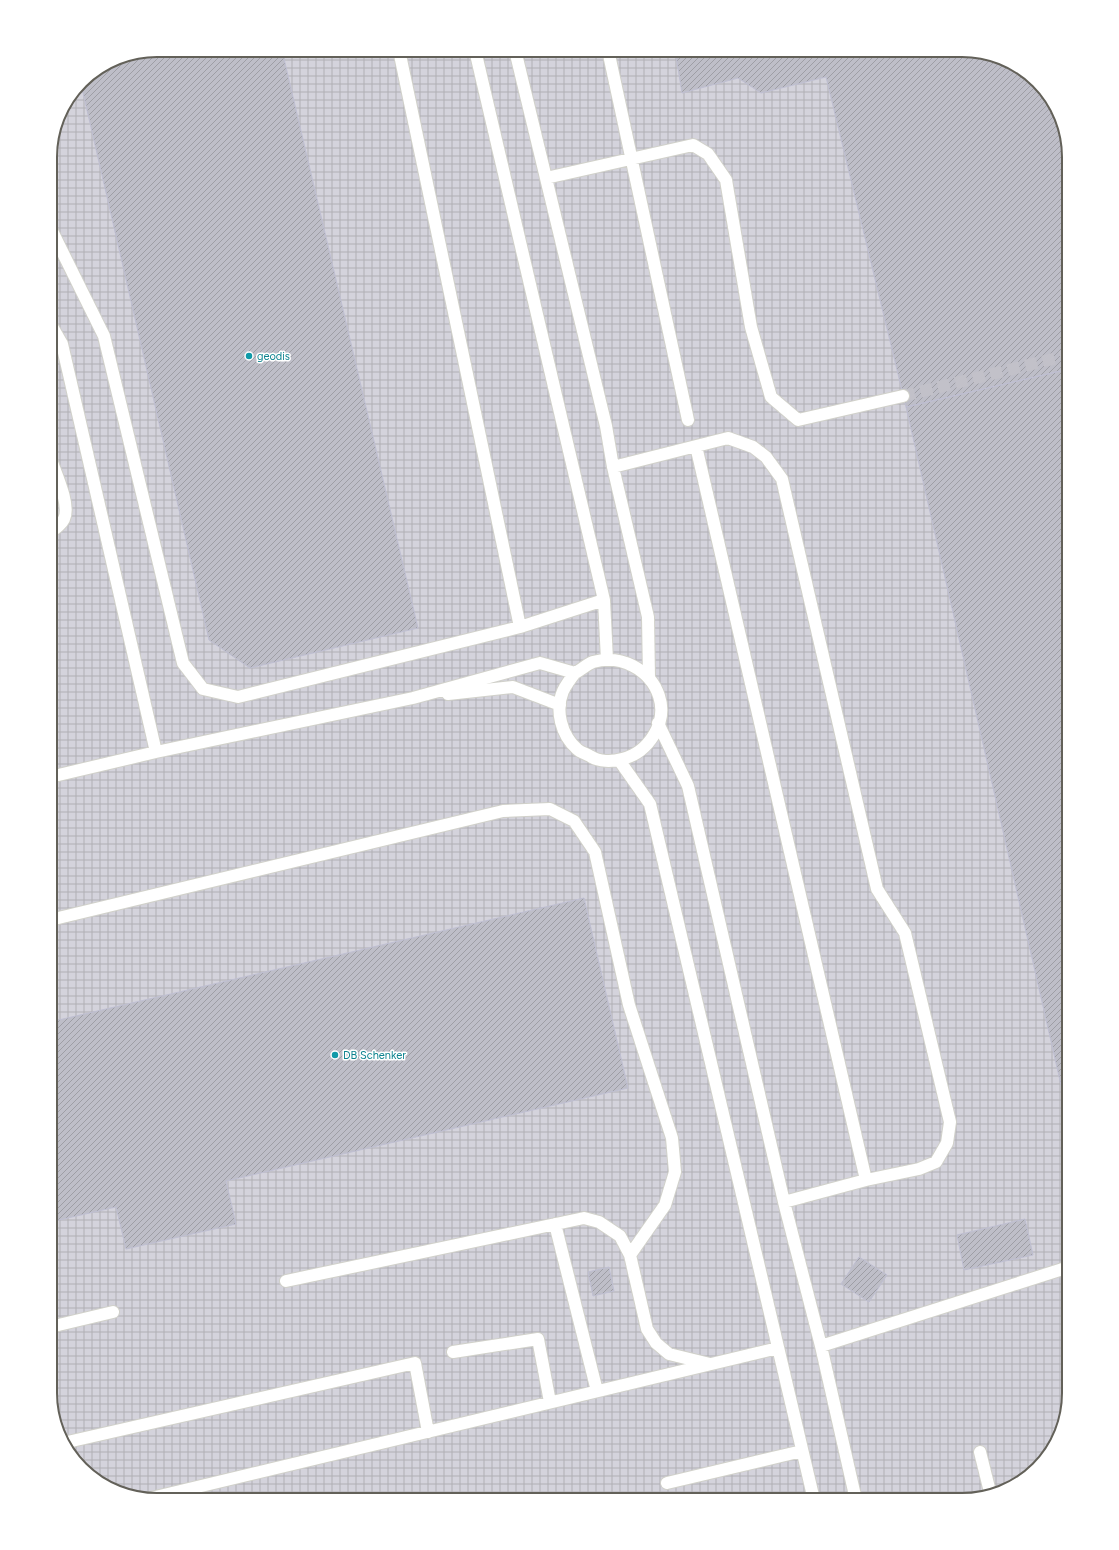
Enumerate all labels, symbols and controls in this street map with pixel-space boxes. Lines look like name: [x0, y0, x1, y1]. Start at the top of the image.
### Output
place label: geodis: [257, 350, 290, 363]
marker: geodis: [244, 351, 254, 361]
place label: DB Schenker: [343, 1049, 406, 1062]
marker: DB Schenker: [330, 1050, 340, 1060]

